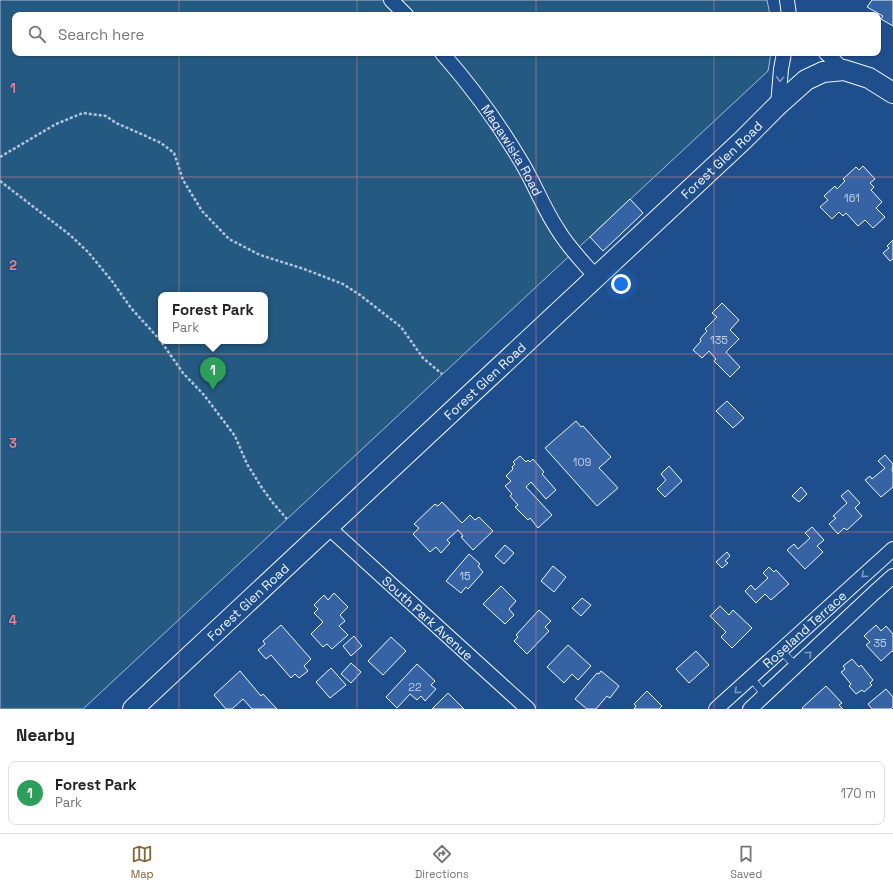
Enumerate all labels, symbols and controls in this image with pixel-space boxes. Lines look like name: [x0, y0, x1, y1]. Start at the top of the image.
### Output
search box: [12, 12, 881, 56]
icon: search: [26, 23, 48, 45]
text: Search here: [58, 25, 144, 44]
one-way arrow: [776, 76, 785, 82]
text: 1: [10, 80, 16, 97]
street label: Magawiska Road: [478, 101, 546, 199]
street label: Forest Glen Road: [677, 117, 766, 202]
house number: 161: [844, 191, 860, 205]
text: 2: [9, 257, 17, 274]
your location: [611, 274, 631, 294]
popup: [158, 292, 268, 344]
text: Forest Park: [172, 300, 254, 319]
text: Park: [172, 319, 199, 336]
house number: 135: [710, 333, 728, 347]
street label: Forest Glen Road: [440, 338, 529, 423]
pin: 1: [200, 357, 226, 390]
text: 3: [9, 435, 17, 452]
house number: 109: [573, 455, 591, 469]
street label: Forest Glen Road: [203, 559, 292, 644]
house number: 15: [459, 569, 471, 583]
one-way arrow: [861, 571, 869, 578]
street label: South Park Avenue: [379, 572, 477, 664]
street label: Roseland Terrace: [759, 587, 850, 671]
text: 4: [9, 612, 17, 629]
house number: 35: [873, 636, 887, 650]
one-way arrow: [804, 651, 812, 658]
house number: 22: [408, 680, 422, 694]
one-way arrow: [734, 686, 742, 694]
text: Nearby: [16, 724, 75, 746]
text: Forest Park: [55, 775, 137, 794]
text: 1: [27, 785, 33, 802]
text: 170 m: [840, 785, 876, 802]
text: Park: [55, 794, 82, 811]
tab: Map: [131, 843, 154, 881]
tab: Directions: [415, 843, 469, 881]
tab: Saved: [730, 843, 762, 881]

